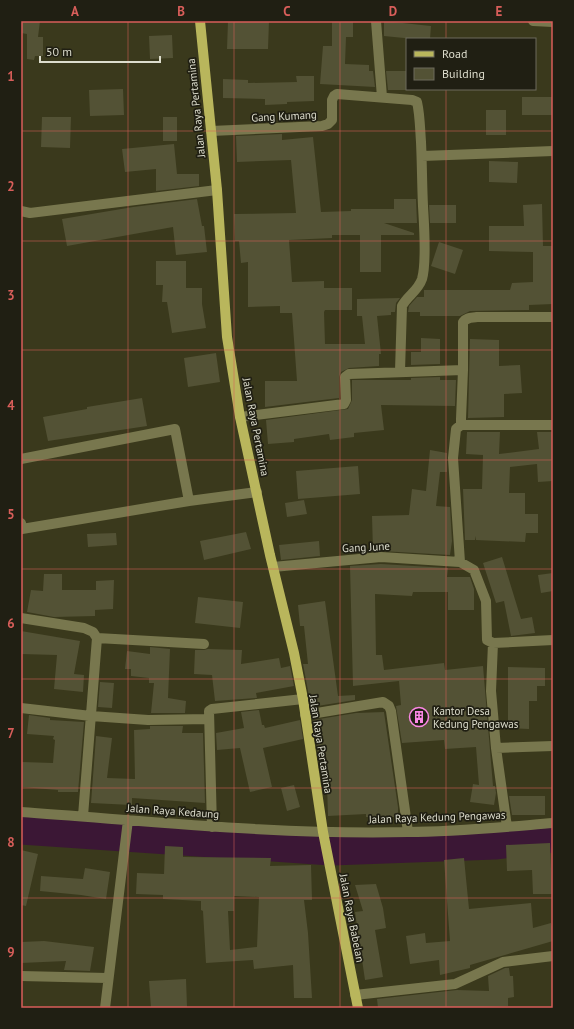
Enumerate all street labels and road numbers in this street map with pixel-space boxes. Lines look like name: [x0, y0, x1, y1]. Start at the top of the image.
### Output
street label: Jalan Raya Pertamina: [184, 58, 208, 159]
street label: Gang Kumang: [251, 107, 317, 125]
street label: Jalan Raya Pertamina: [239, 376, 272, 477]
street label: Gang June: [342, 539, 391, 555]
street label: Jalan Raya Pertamina: [306, 693, 336, 794]
street label: Jalan Raya Kedaung: [125, 801, 220, 821]
street label: Jalan Raya Kedung Pengawas: [367, 808, 506, 826]
street label: Jalan Raya Babelan: [336, 872, 367, 963]

